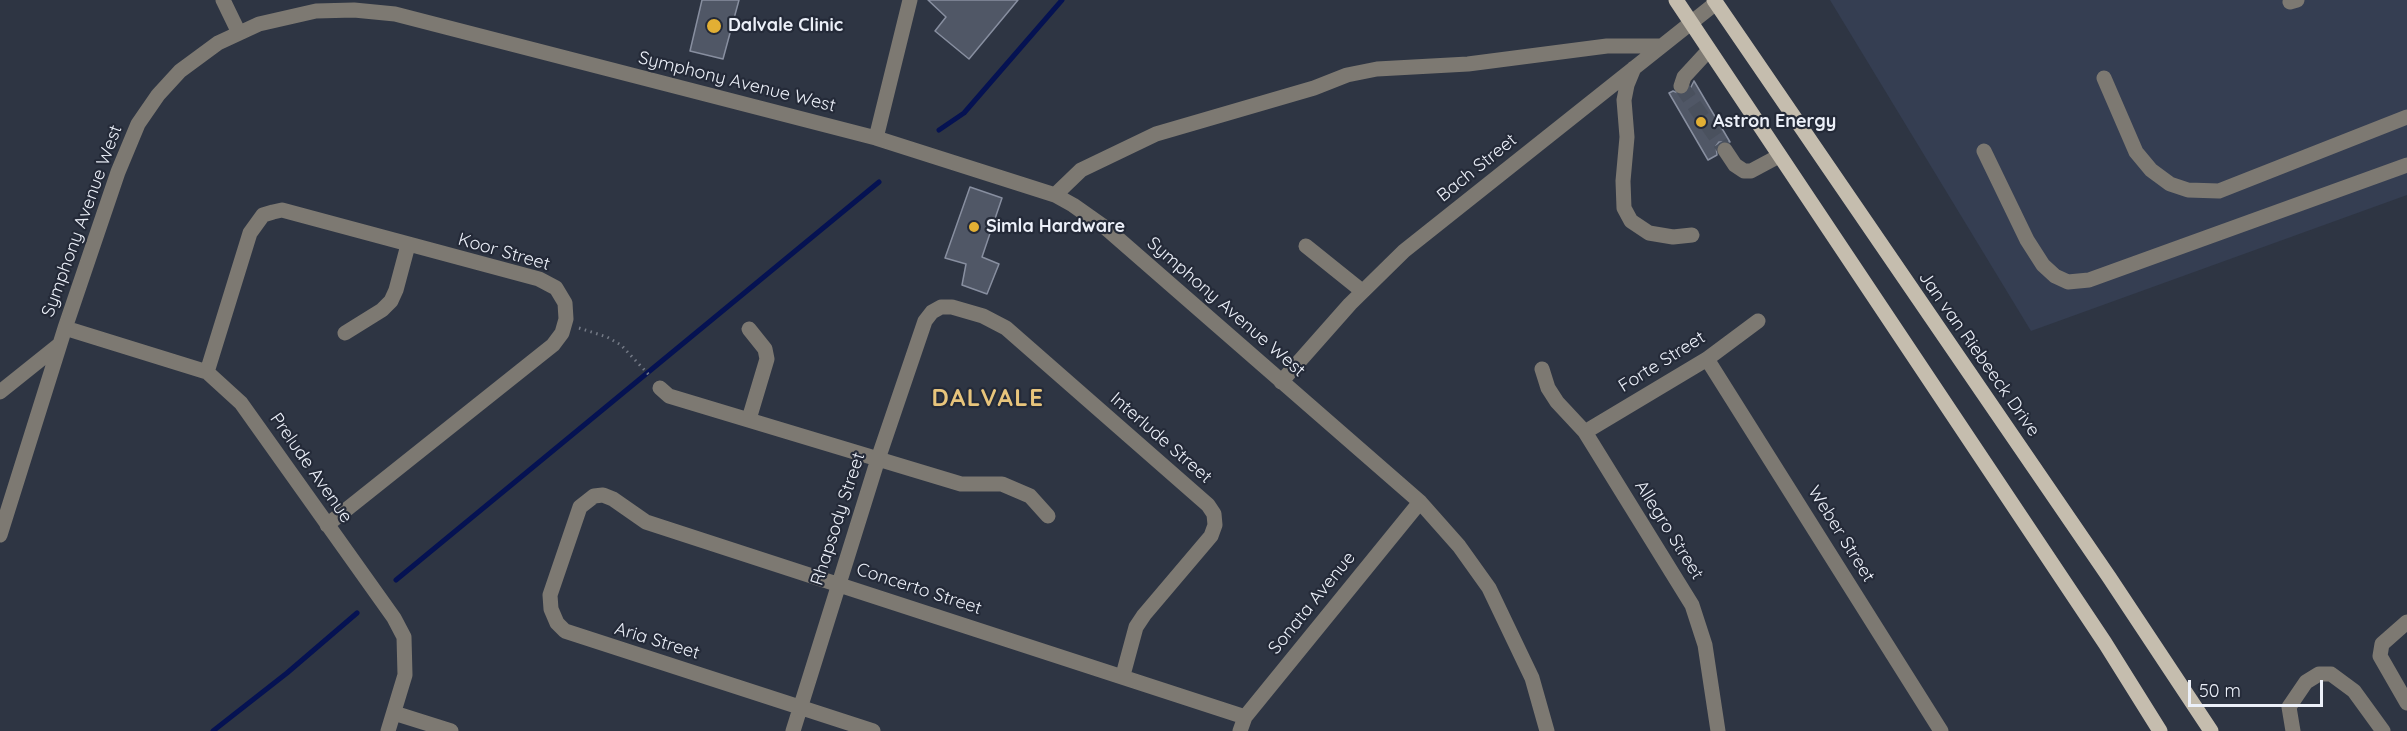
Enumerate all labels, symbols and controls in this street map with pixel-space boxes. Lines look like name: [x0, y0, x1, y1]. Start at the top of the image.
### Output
place label: Dalvale Clinic: [728, 15, 843, 37]
marker: Dalvale Clinic: [705, 17, 723, 35]
street label: Symphony Avenue West: [636, 47, 838, 117]
place label: Astron Energy: [1713, 111, 1836, 133]
marker: Astron Energy: [1694, 115, 1708, 129]
street label: Symphony Avenue West: [37, 122, 127, 320]
street label: Bach Street: [1433, 129, 1521, 207]
place label: Simla Hardware: [986, 216, 1125, 238]
marker: Simla Hardware: [967, 220, 981, 234]
street label: Koor Street: [456, 229, 552, 275]
street label: Symphony Avenue West: [1142, 232, 1310, 382]
street label: Jan van Riebeeck Drive: [1914, 267, 2044, 441]
street label: Forte Street: [1615, 327, 1709, 397]
district label: DALVALE: [931, 385, 1045, 413]
street label: Interlude Street: [1106, 388, 1216, 488]
street label: Prelude Avenue: [265, 409, 357, 527]
street label: Rhapsody Street: [806, 450, 870, 588]
street label: Allegro Street: [1630, 477, 1708, 583]
street label: Weber Street: [1803, 482, 1879, 586]
street label: Sonata Avenue: [1264, 547, 1360, 659]
street label: Concerto Street: [854, 559, 984, 619]
street label: Aria Street: [612, 618, 702, 664]
scale bar: [2191, 668, 2326, 706]
text: 50 m: [2199, 679, 2241, 702]

